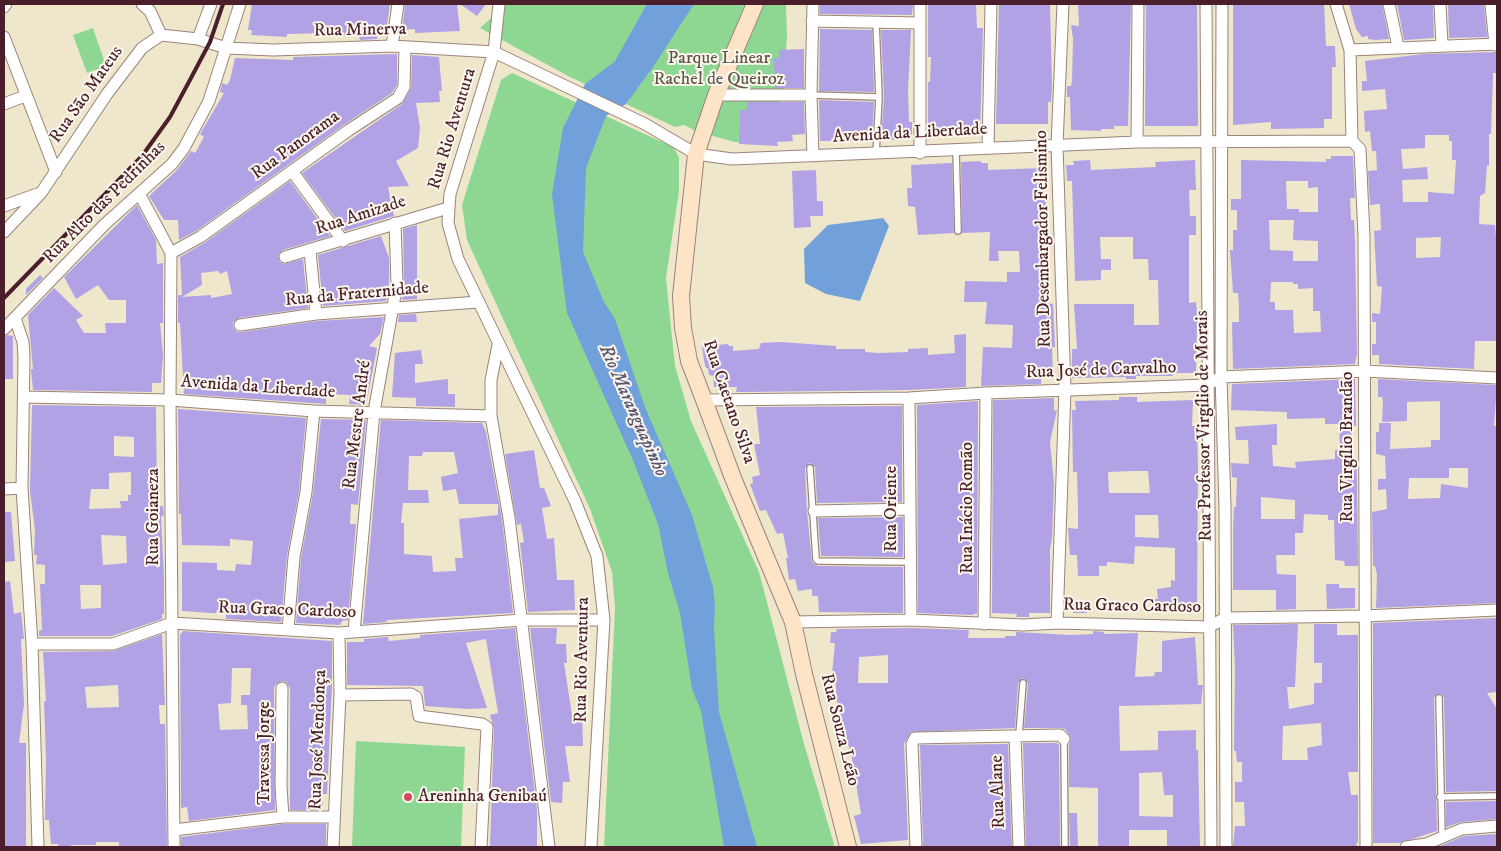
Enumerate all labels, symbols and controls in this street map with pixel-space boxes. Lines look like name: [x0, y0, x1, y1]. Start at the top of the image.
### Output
street label: Rua Minerva: [314, 19, 406, 43]
street label: Rua São Mateus: [45, 42, 129, 148]
park label: Parque Linear Rachel de Queiroz: [653, 48, 785, 90]
street label: Rua Rio Aventura: [424, 66, 482, 192]
street label: Rua Panorama: [248, 107, 344, 185]
street label: Avenida da Liberdade: [832, 119, 988, 149]
street label: Rua Desembargador Felismino: [1031, 130, 1057, 348]
street label: Rua Alto das Pedrinhas: [39, 137, 171, 269]
street label: Rua Amizade: [313, 191, 409, 241]
street label: Rua da Fraternidade: [284, 278, 430, 312]
street label: Rua Professor Virgílio de Morais: [1192, 310, 1218, 542]
street label: Rua Caetano Silva: [697, 337, 759, 467]
water label: Rio Maranguapinho: [593, 341, 671, 481]
street label: Rua José de Carvalho: [1025, 358, 1177, 384]
street label: Rua Mestre André: [339, 359, 377, 491]
street label: Rua Virgílio Brandão: [1337, 371, 1359, 523]
street label: Avenida da Liberdade: [180, 372, 336, 404]
street label: Rua Inácio Romão: [957, 442, 979, 574]
street label: Rua Oriente: [881, 466, 903, 552]
street label: Rua Goianeza: [143, 468, 165, 566]
street label: Rua Graco Cardoso: [1063, 595, 1201, 619]
street label: Rua Rio Aventura: [571, 597, 595, 723]
street label: Rua Graco Cardoso: [218, 598, 356, 624]
street label: Rua José Mendonça: [306, 669, 332, 811]
street label: Rua Souza Leão: [815, 672, 863, 788]
street label: Travessa Jorge: [254, 701, 276, 805]
street label: Rua Alane: [987, 755, 1011, 829]
place label: Areninha Genibaú: [418, 786, 547, 808]
marker: Areninha Genibaú: [402, 791, 414, 803]

